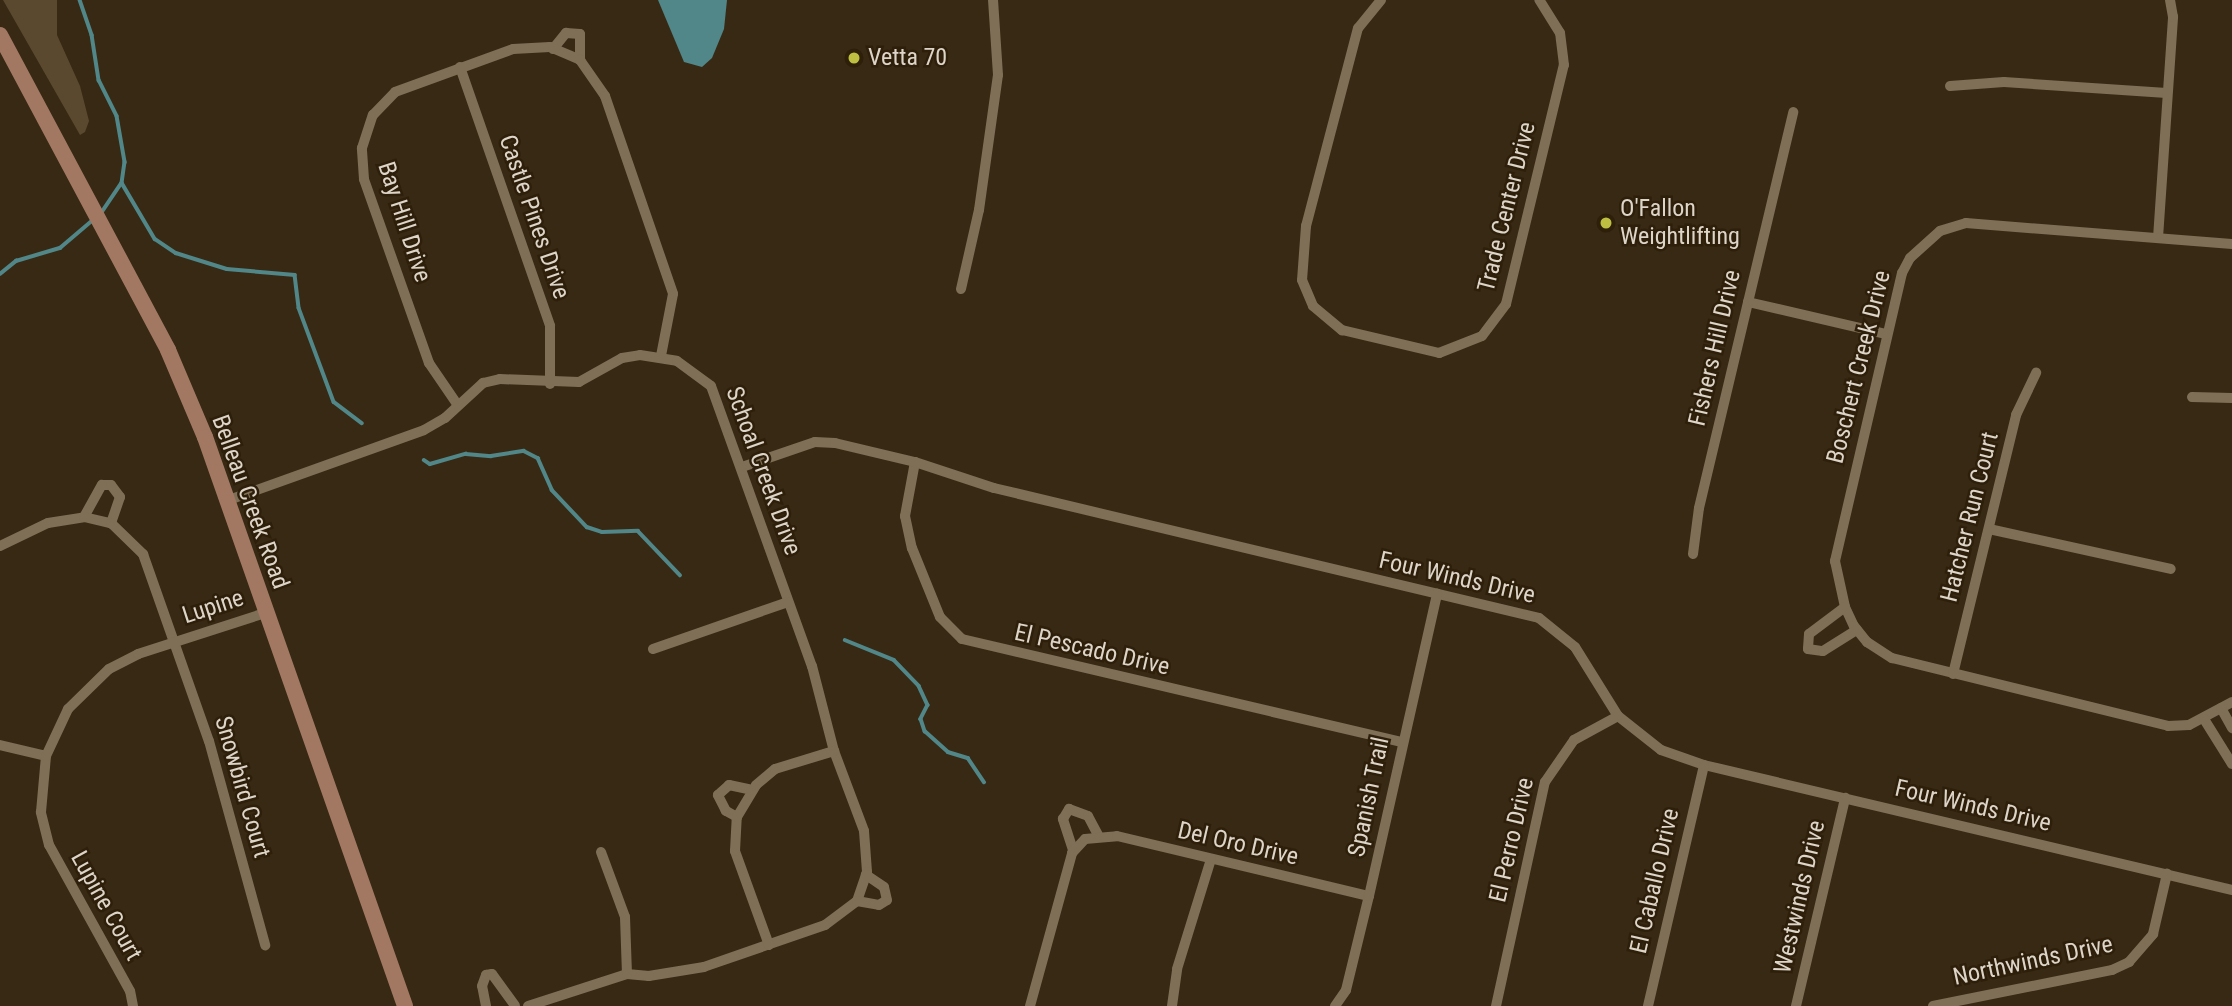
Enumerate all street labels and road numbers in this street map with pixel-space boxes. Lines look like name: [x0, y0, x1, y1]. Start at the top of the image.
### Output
street label: Trade Center Drive: [1472, 119, 1542, 295]
street label: Castle Pines Drive: [492, 131, 576, 303]
street label: Bay Hill Drive: [371, 158, 437, 286]
street label: Fishers Hill Drive: [1683, 267, 1747, 429]
street label: Boschert Creek Drive: [1821, 267, 1897, 467]
street label: Schoal Creek Drive: [719, 383, 807, 559]
street label: Belleau Creek Road: [205, 411, 295, 593]
street label: Hatcher Run Court: [1935, 429, 2005, 605]
street label: Four Winds Drive: [1376, 546, 1538, 610]
street label: Lupine: [179, 584, 247, 630]
street label: El Pescado Drive: [1012, 618, 1172, 682]
street label: Snowbird Court: [208, 713, 276, 861]
street label: Spanish Trail: [1342, 734, 1396, 860]
street label: Four Winds Drive: [1892, 774, 2054, 838]
street label: El Perro Drive: [1484, 775, 1540, 905]
street label: El Caballo Drive: [1624, 806, 1686, 956]
street label: Del Oro Drive: [1175, 816, 1301, 872]
street label: Westwinds Drive: [1768, 818, 1832, 976]
street label: Lupine Court: [64, 846, 148, 966]
street label: Northwinds Drive: [1951, 930, 2115, 992]

